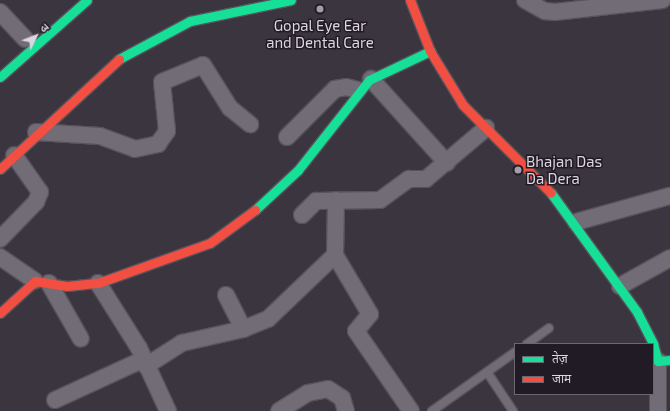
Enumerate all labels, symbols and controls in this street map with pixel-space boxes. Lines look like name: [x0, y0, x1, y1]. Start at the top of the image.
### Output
marker: Gopal Eye Ear and Dental Care: [314, 3, 326, 15]
north arrow: [16, 16, 56, 56]
place label: Gopal Eye Ear and Dental Care: [266, 16, 374, 51]
text: उ: [38, 21, 52, 34]
place label: Bhajan Das Da Dera: [526, 152, 602, 187]
marker: Bhajan Das Da Dera: [513, 165, 523, 175]
legend: [514, 343, 654, 395]
text: तेज़: [552, 351, 568, 365]
text: जाम: [552, 371, 571, 385]

